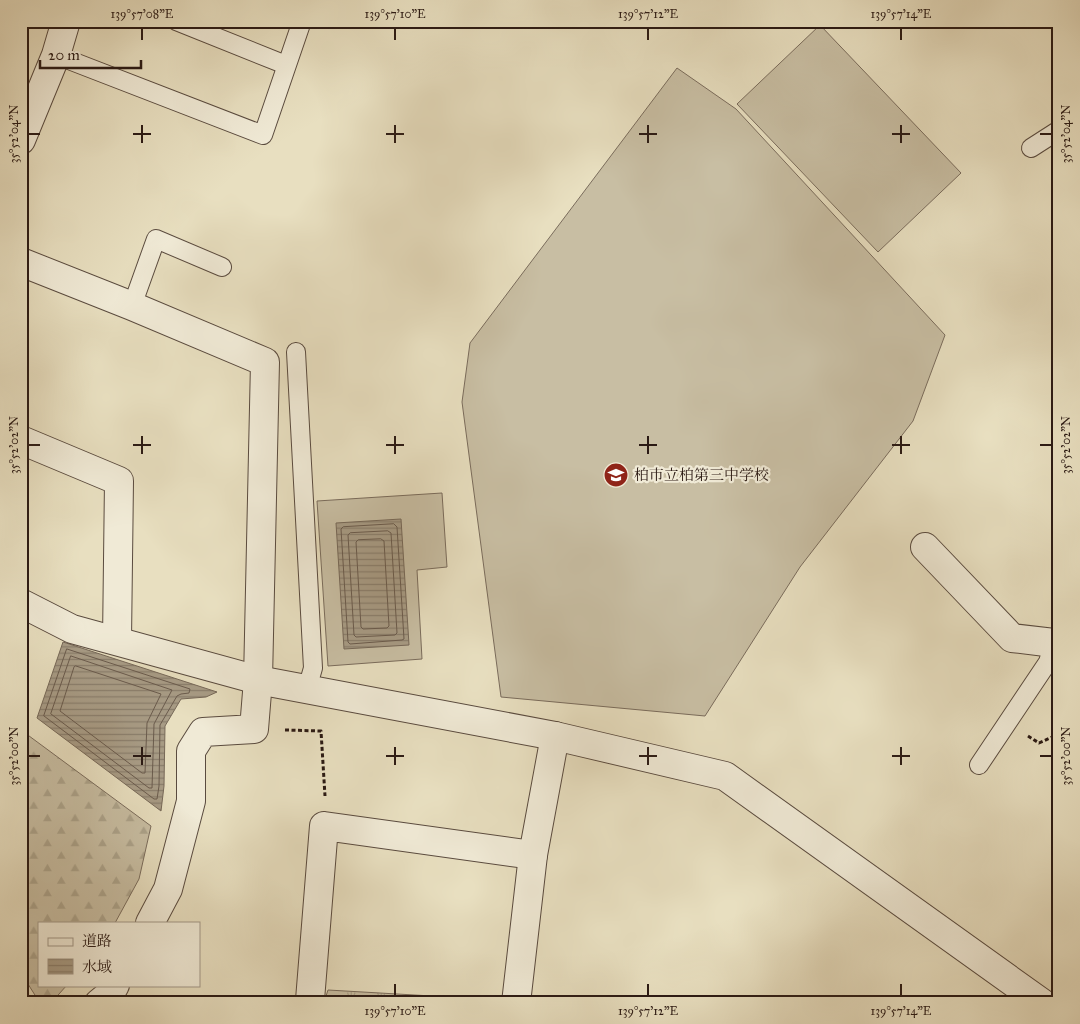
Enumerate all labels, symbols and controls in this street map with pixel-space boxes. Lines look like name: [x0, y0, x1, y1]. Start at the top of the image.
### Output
text: 139°57'08"E: [111, 7, 174, 21]
text: 139°57'10"E: [364, 7, 426, 21]
text: 139°57'12"E: [618, 7, 678, 21]
text: 139°57'14"E: [871, 7, 932, 21]
scale bar: [40, 38, 141, 70]
text: 20 m: [48, 46, 80, 64]
text: 35°52'04"N: [7, 105, 21, 163]
text: 35°52'04"N: [1059, 105, 1073, 163]
text: 35°52'02"N: [7, 416, 21, 474]
text: 35°52'02"N: [1059, 416, 1073, 474]
school or university icon: 柏市立柏第三中学校: [603, 462, 629, 488]
place label: 柏市立柏第三中学校: [634, 466, 769, 484]
text: 35°52'00"N: [7, 727, 21, 785]
text: 35°52'00"N: [1059, 727, 1073, 785]
legend: [38, 922, 200, 986]
text: 道路: [82, 932, 112, 950]
text: 水域: [82, 958, 112, 976]
text: 139°57'10"E: [364, 1004, 426, 1018]
text: 139°57'12"E: [618, 1004, 678, 1018]
text: 139°57'14"E: [871, 1004, 932, 1018]

